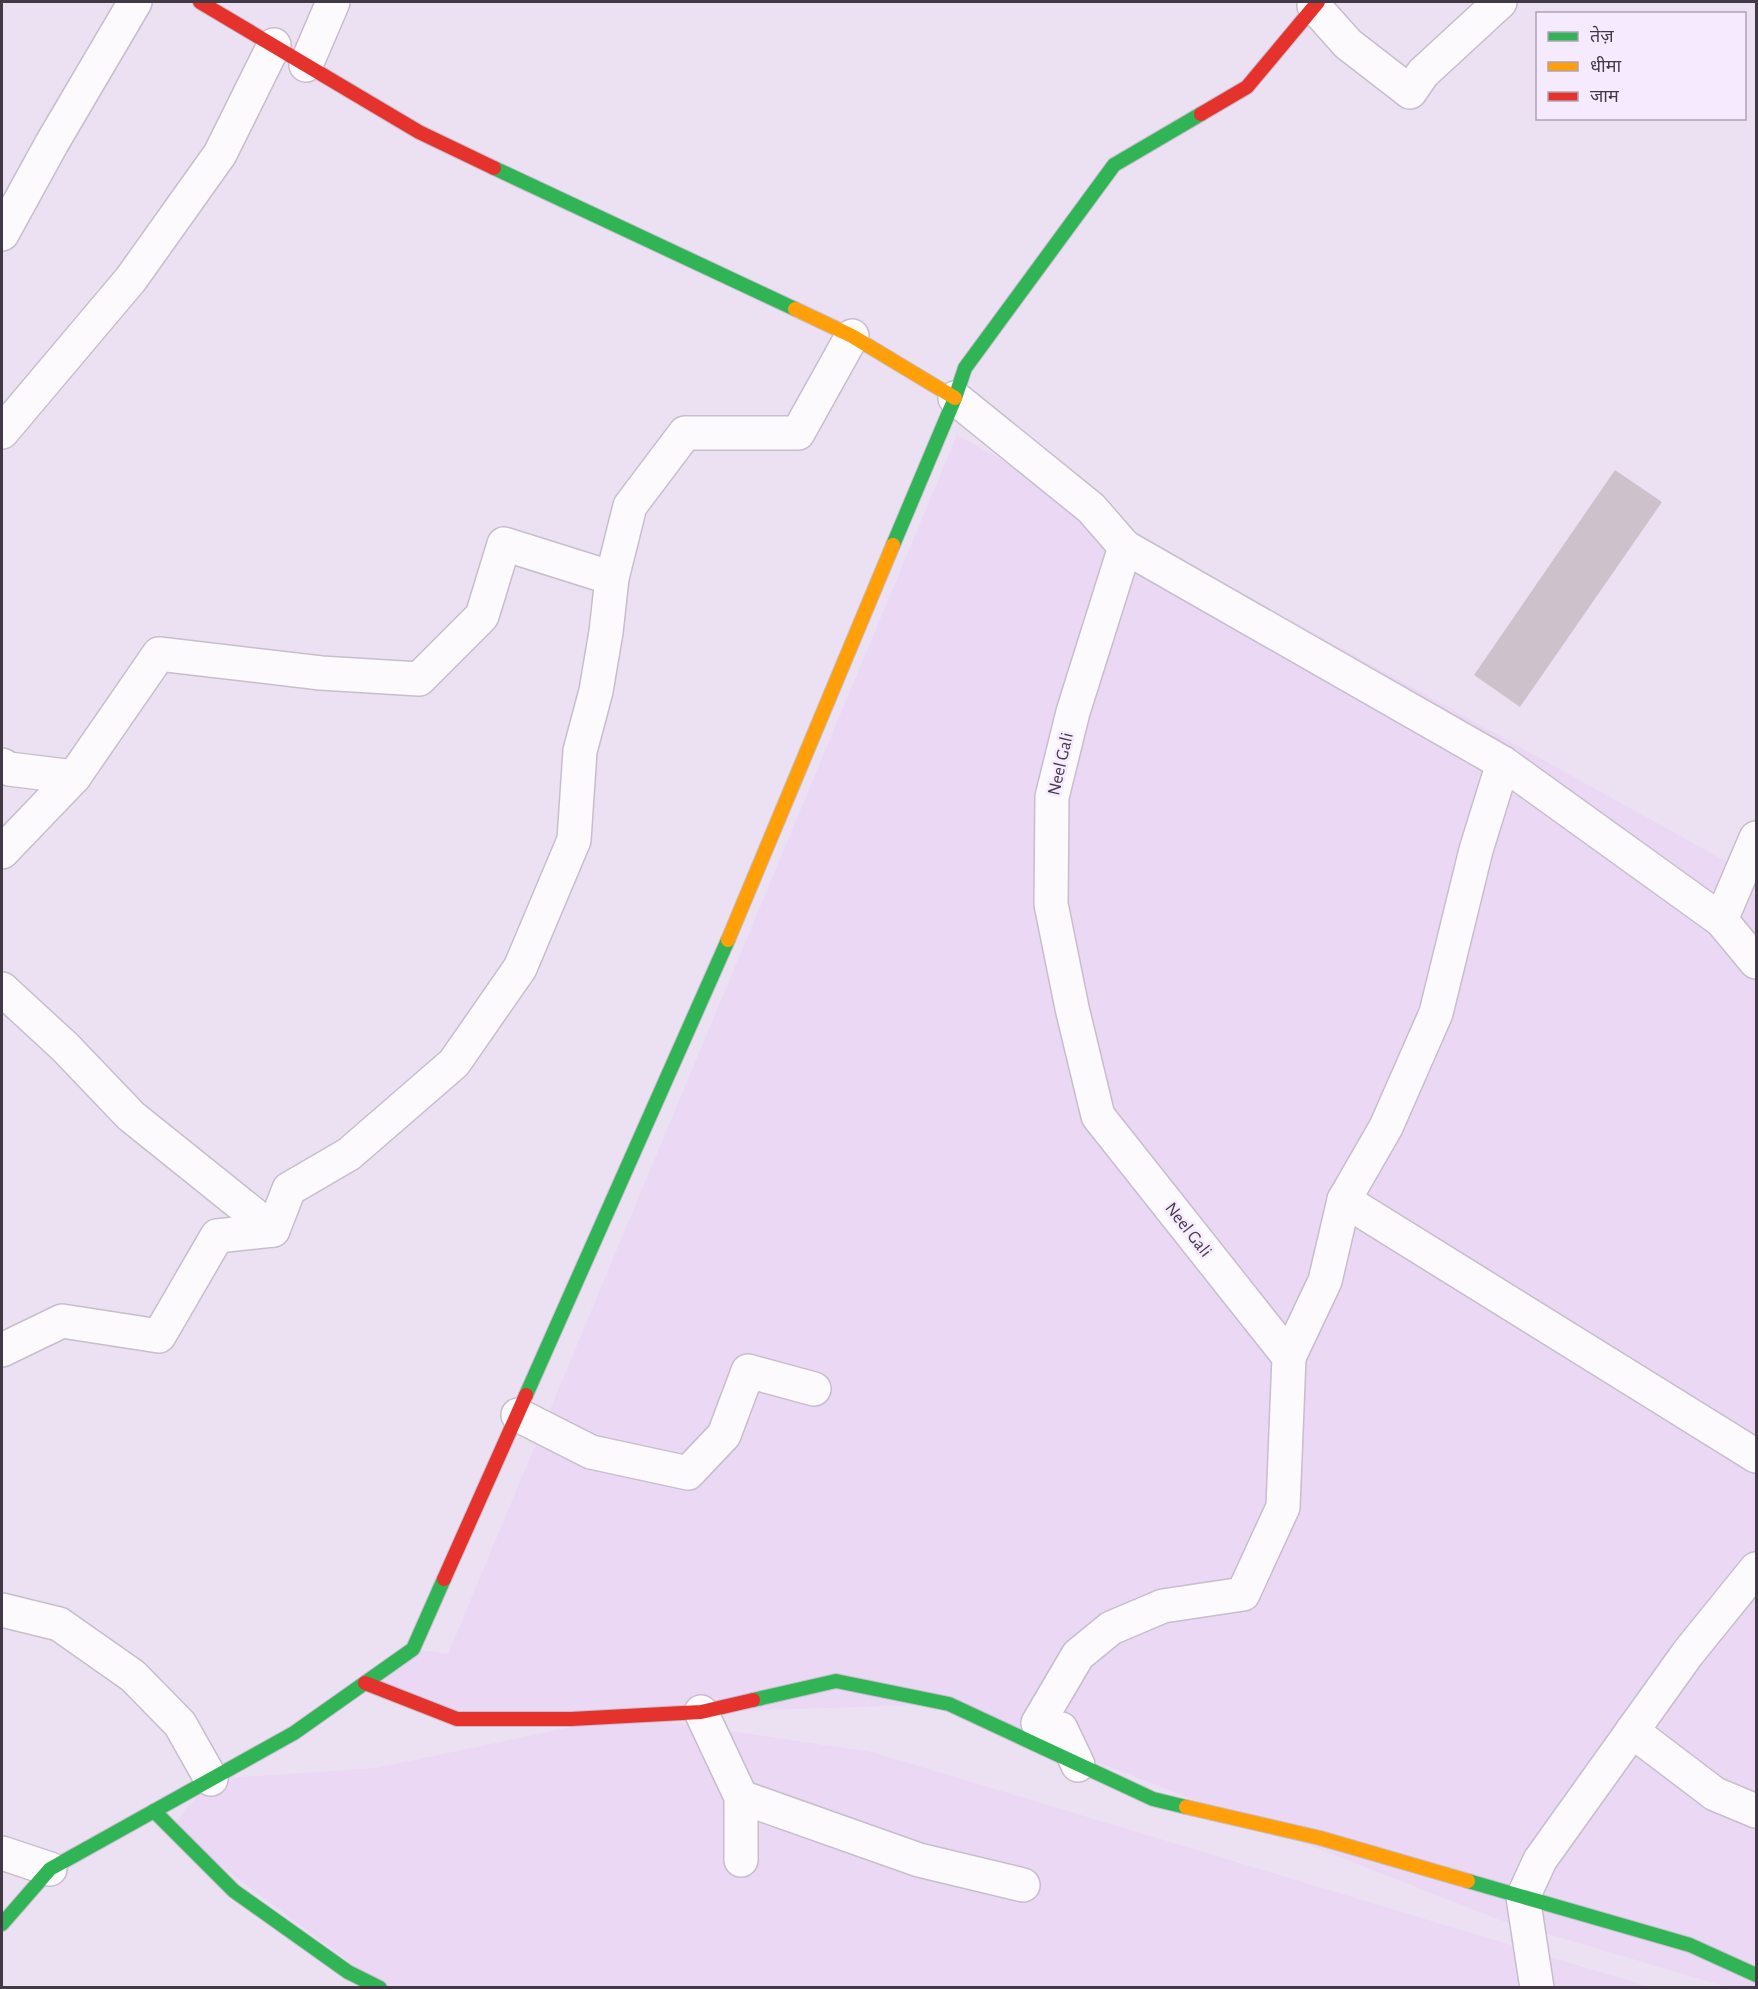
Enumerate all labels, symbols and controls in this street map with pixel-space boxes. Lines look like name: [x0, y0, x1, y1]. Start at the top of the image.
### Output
legend: [1536, 12, 1746, 120]
text: तेज़: [1590, 25, 1614, 46]
text: धीमा: [1590, 56, 1621, 76]
text: जाम: [1590, 88, 1620, 106]
street label: Neel Gali: [1045, 731, 1077, 797]
street label: Neel Gali: [1161, 1199, 1215, 1261]

